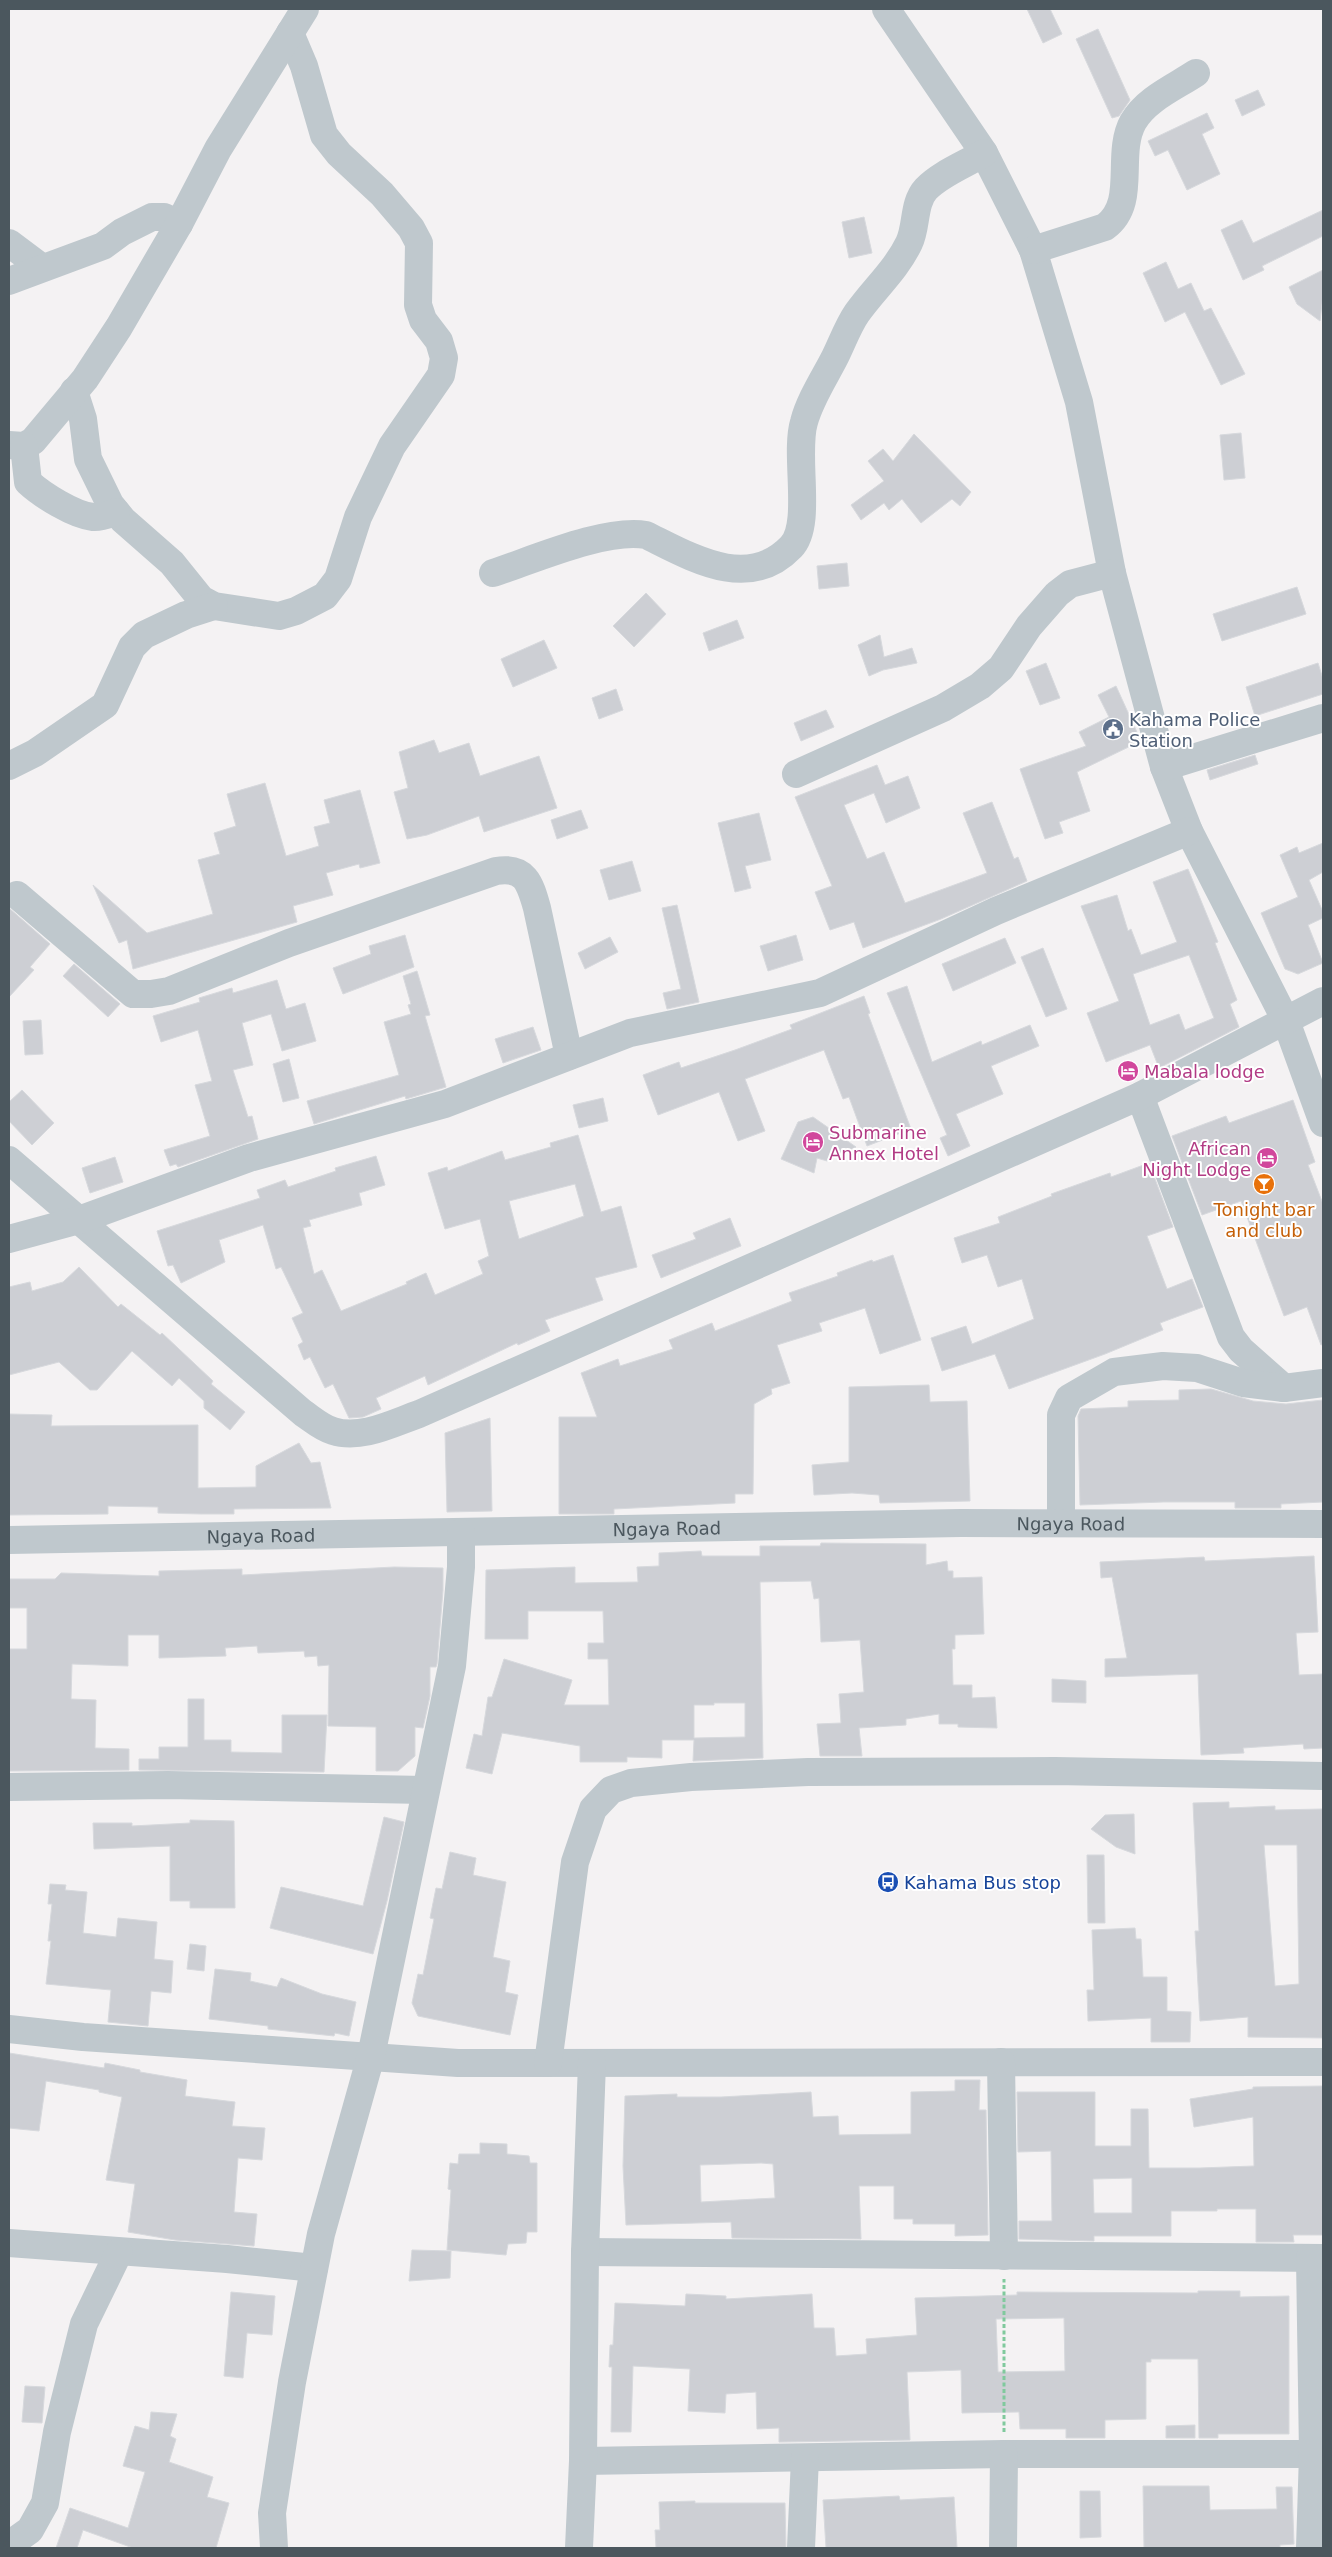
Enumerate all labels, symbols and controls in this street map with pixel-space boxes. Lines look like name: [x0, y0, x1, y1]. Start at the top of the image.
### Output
place label: Kahama Police Station: [1129, 709, 1260, 751]
public building icon: Kahama Police Station: [1101, 717, 1125, 741]
hotel icon: Mabala lodge: [1116, 1059, 1140, 1083]
place label: Mabala lodge: [1144, 1061, 1265, 1082]
place label: Submarine Annex Hotel: [829, 1122, 939, 1164]
hotel icon: Submarine Annex Hotel: [801, 1130, 825, 1154]
place label: African Night Lodge: [1142, 1138, 1251, 1180]
hotel icon: African Night Lodge: [1255, 1146, 1279, 1170]
bar icon: Tonight bar and club: [1252, 1172, 1276, 1196]
place label: Tonight bar and club: [1213, 1199, 1315, 1241]
street label: Ngaya Road: [1017, 1513, 1125, 1534]
street label: Ngaya Road: [612, 1517, 721, 1540]
street label: Ngaya Road: [207, 1524, 315, 1547]
bus stop icon: Kahama Bus stop: [876, 1870, 900, 1894]
place label: Kahama Bus stop: [904, 1872, 1061, 1893]

